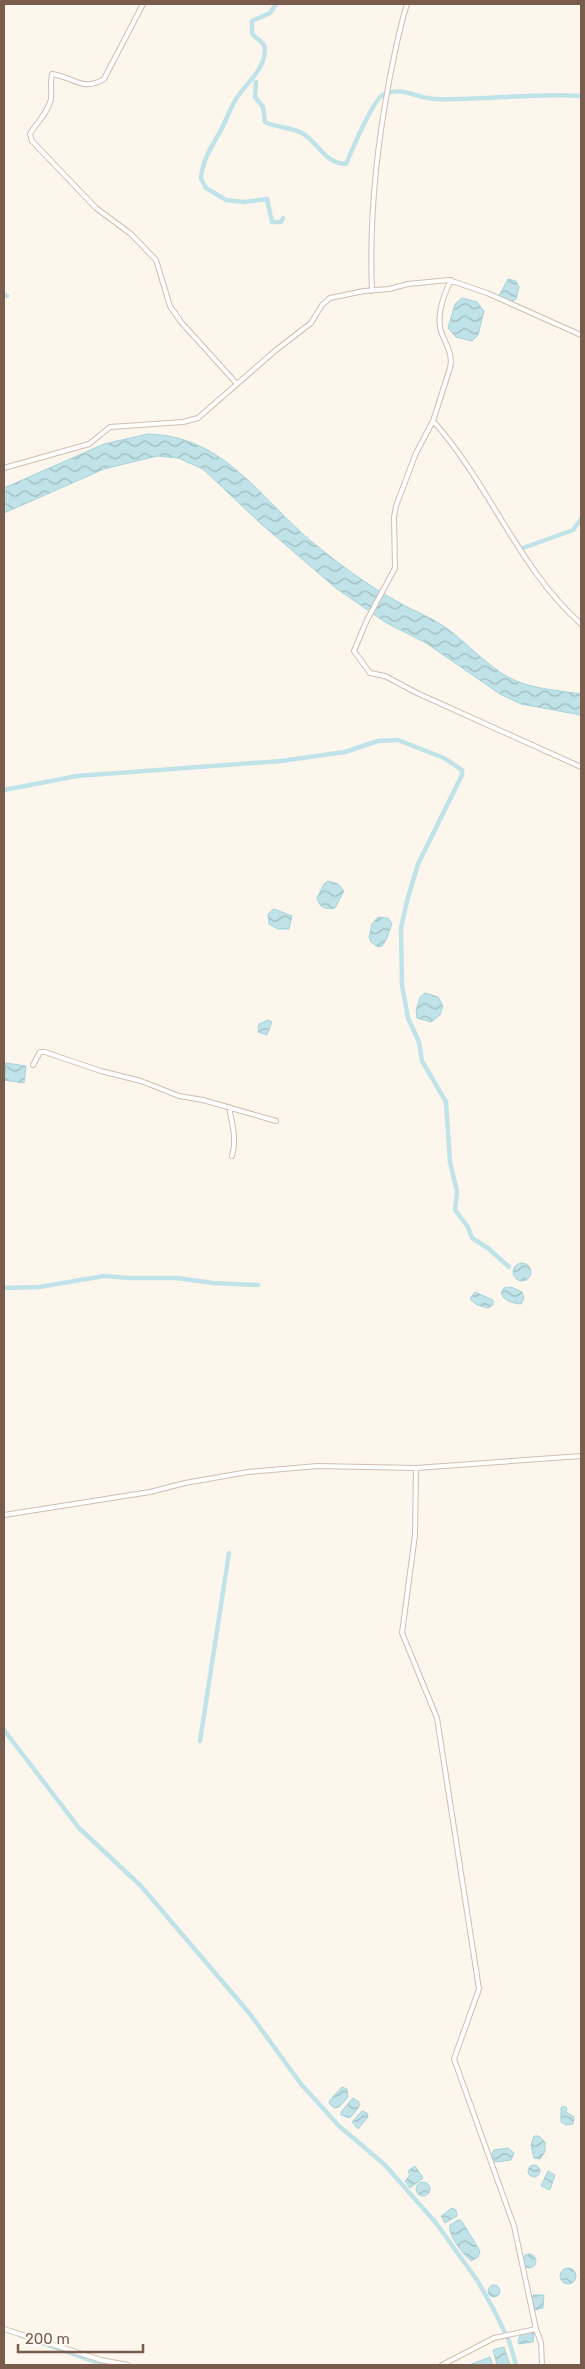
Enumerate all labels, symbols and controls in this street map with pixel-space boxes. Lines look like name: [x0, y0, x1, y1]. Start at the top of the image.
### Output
scale bar: [18, 2322, 142, 2354]
text: 200 m: [25, 2330, 70, 2348]

